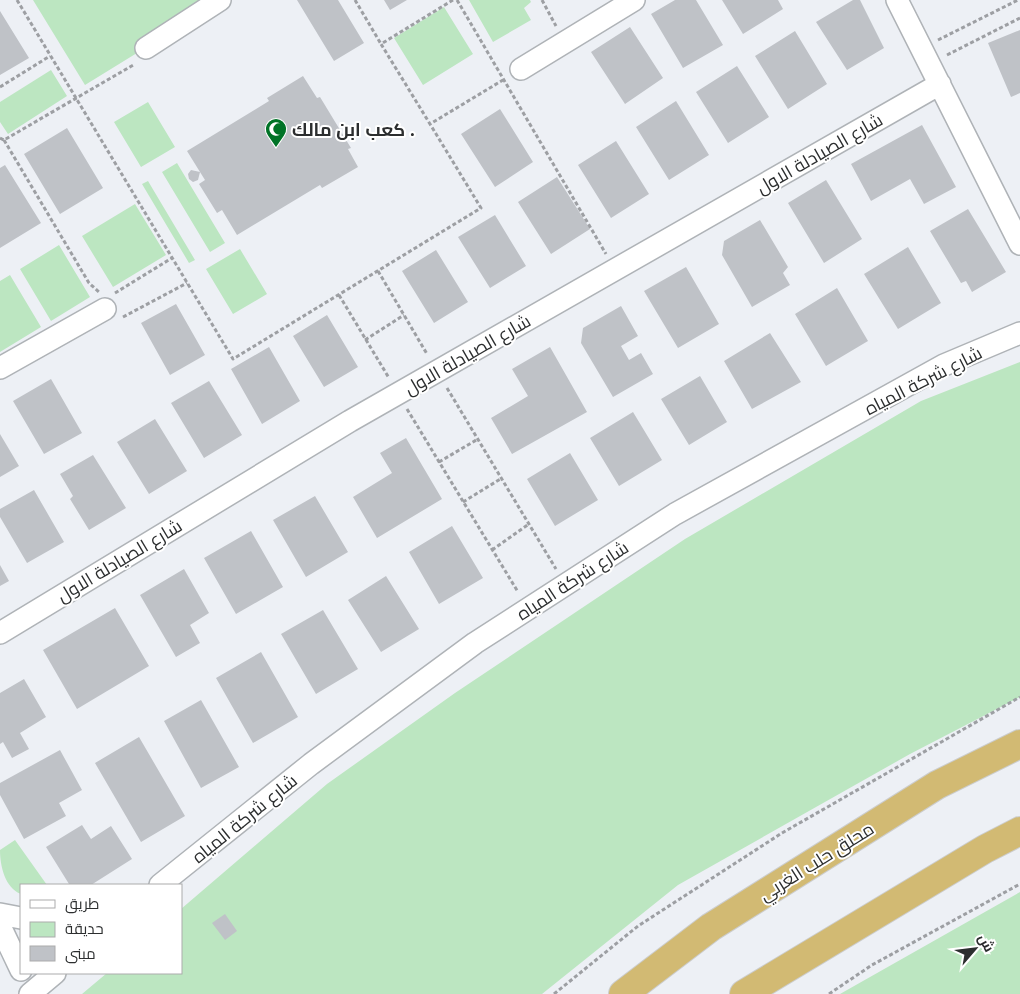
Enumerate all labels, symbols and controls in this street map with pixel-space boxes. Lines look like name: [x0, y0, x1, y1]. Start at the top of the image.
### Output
street label: شارع الصيادلة الاول: [751, 107, 887, 200]
mosque icon: كعب ابن مالك .: [264, 117, 288, 148]
place label: كعب ابن مالك .: [292, 117, 415, 141]
street label: شارع الصيادلة الاول: [399, 308, 535, 401]
street label: شارع شركة المياه: [860, 340, 986, 421]
street label: شارع الصيادلة الاول: [52, 513, 187, 608]
street label: شارع شركة المياه: [511, 535, 633, 626]
street label: شارع شركة المياه: [186, 768, 302, 869]
street label: محلق حلب الغربي: [754, 816, 879, 908]
legend: [20, 884, 182, 974]
text: طريق: [65, 893, 99, 914]
text: حديقة: [65, 918, 104, 938]
north arrow: [950, 924, 1000, 974]
text: ش: [974, 930, 1000, 955]
text: مبنى: [65, 943, 96, 964]

